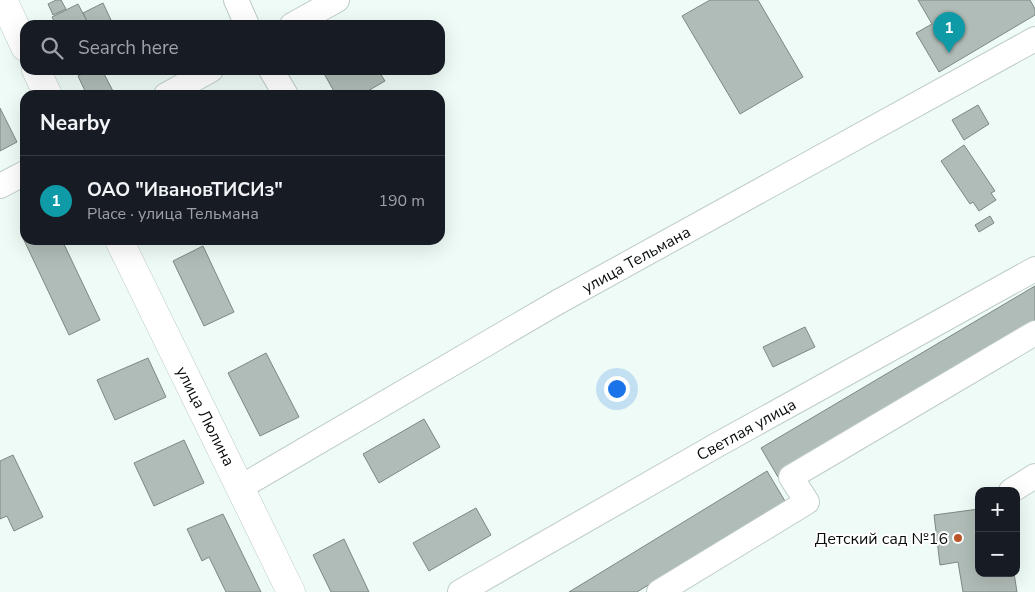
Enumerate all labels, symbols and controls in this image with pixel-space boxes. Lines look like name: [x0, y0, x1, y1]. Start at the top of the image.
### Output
pin: 1: [933, 12, 965, 53]
search box: [20, 20, 445, 75]
icon: search: [38, 34, 66, 62]
text: Search here: [78, 35, 179, 61]
text: Nearby: [40, 109, 110, 137]
text: ОАО "ИвановТИСИз": [87, 177, 283, 203]
text: 1: [51, 190, 61, 212]
text: 190 m: [378, 190, 425, 212]
text: Place · улица Тельмана: [87, 203, 259, 225]
street label: улица Тельмана: [578, 221, 695, 299]
street label: улица Люлина: [171, 363, 240, 470]
your location: [604, 376, 630, 402]
street label: Светлая улица: [693, 393, 800, 466]
map controls: [975, 487, 1020, 577]
button: +: [975, 487, 1020, 532]
place label: Детский сад №16: [815, 528, 948, 550]
marker: Детский сад №16: [952, 532, 964, 544]
button: −: [975, 532, 1020, 577]

